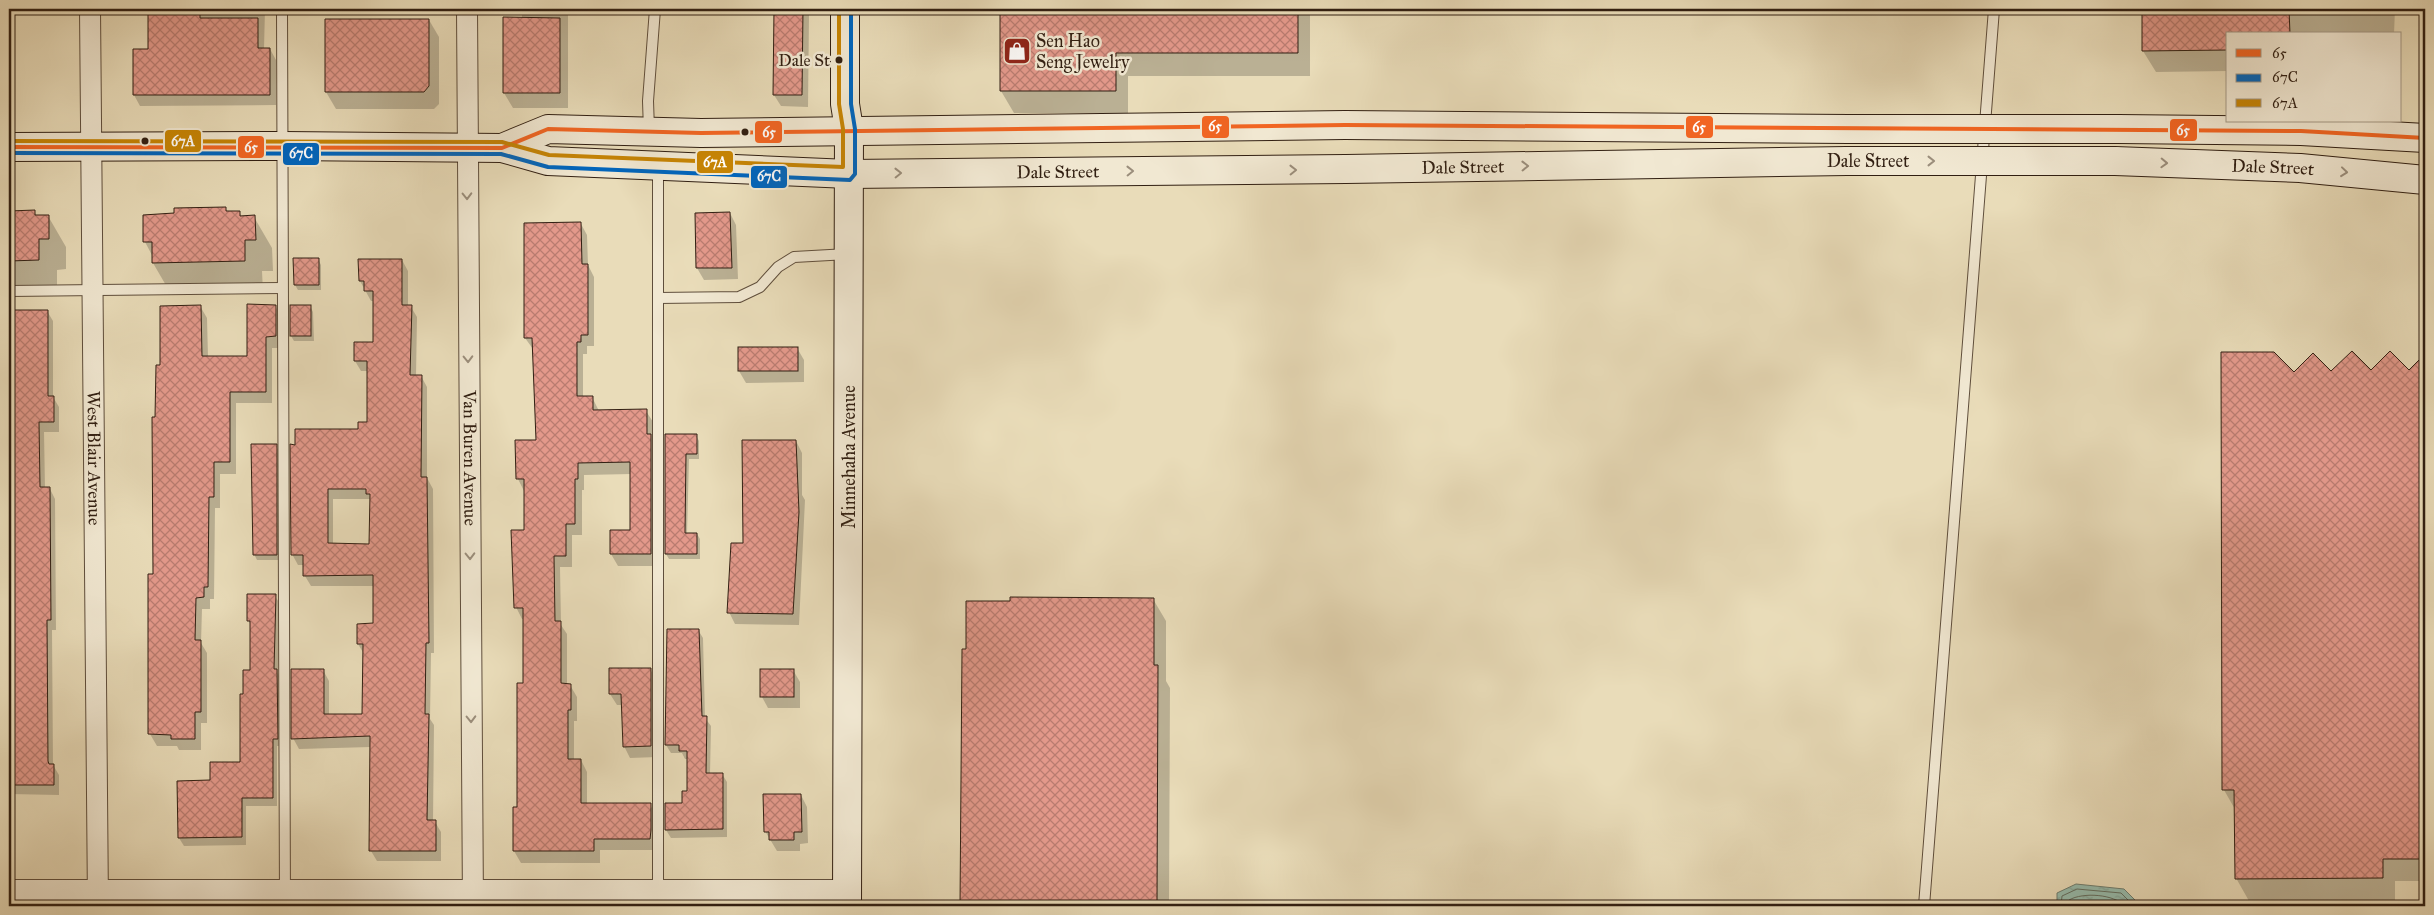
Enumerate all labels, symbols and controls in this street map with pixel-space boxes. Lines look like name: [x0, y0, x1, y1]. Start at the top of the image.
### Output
place label: Sen Hao Seng Jewelry: [1036, 30, 1130, 74]
legend: [2226, 32, 2402, 122]
shop icon: Sen Hao Seng Jewelry: [1002, 36, 1032, 66]
text: 65: [2272, 44, 2287, 62]
place label: Dale St: [778, 50, 830, 71]
marker: Dale St: [834, 55, 844, 65]
text: 67C: [2272, 68, 2298, 86]
text: 67A: [2272, 94, 2298, 112]
line badge: 65: [1201, 115, 1230, 139]
line badge: 65: [1685, 115, 1714, 139]
text: 65: [1208, 118, 1222, 135]
line badge: 65: [2169, 118, 2198, 142]
text: 65: [1692, 119, 1706, 136]
line badge: 65: [754, 120, 783, 144]
text: 65: [2176, 122, 2190, 139]
text: 65: [762, 124, 776, 141]
unlabelled marker: [740, 127, 750, 137]
line badge: 67A: [164, 129, 202, 153]
text: 67A: [171, 133, 196, 150]
line badge: 65: [237, 135, 265, 159]
unlabelled marker: [140, 136, 150, 146]
text: 65: [244, 139, 258, 156]
line badge: 67C: [282, 142, 320, 166]
text: 67C: [289, 145, 313, 162]
line badge: 67A: [696, 150, 734, 174]
street label: Dale Street: [1827, 150, 1910, 172]
text: 67A: [703, 154, 728, 171]
street label: Dale Street: [2231, 154, 2316, 180]
street label: Dale Street: [1421, 155, 1505, 179]
one-way arrow: [1927, 156, 1935, 166]
one-way arrow: [2160, 158, 2168, 169]
street label: Dale Street: [1016, 160, 1100, 183]
one-way arrow: [1522, 161, 1529, 171]
line badge: 67C: [750, 165, 788, 189]
one-way arrow: [1289, 165, 1297, 175]
one-way arrow: [1126, 166, 1134, 176]
one-way arrow: [2340, 167, 2348, 178]
text: 67C: [757, 168, 781, 185]
one-way arrow: [894, 168, 902, 178]
one-way arrow: [462, 192, 472, 200]
one-way arrow: [463, 355, 473, 363]
street label: Minnehaha Avenue: [838, 385, 860, 529]
street label: Van Buren Avenue: [459, 389, 481, 526]
street label: West Blair Avenue: [82, 390, 106, 525]
one-way arrow: [465, 552, 475, 560]
one-way arrow: [466, 715, 477, 723]

